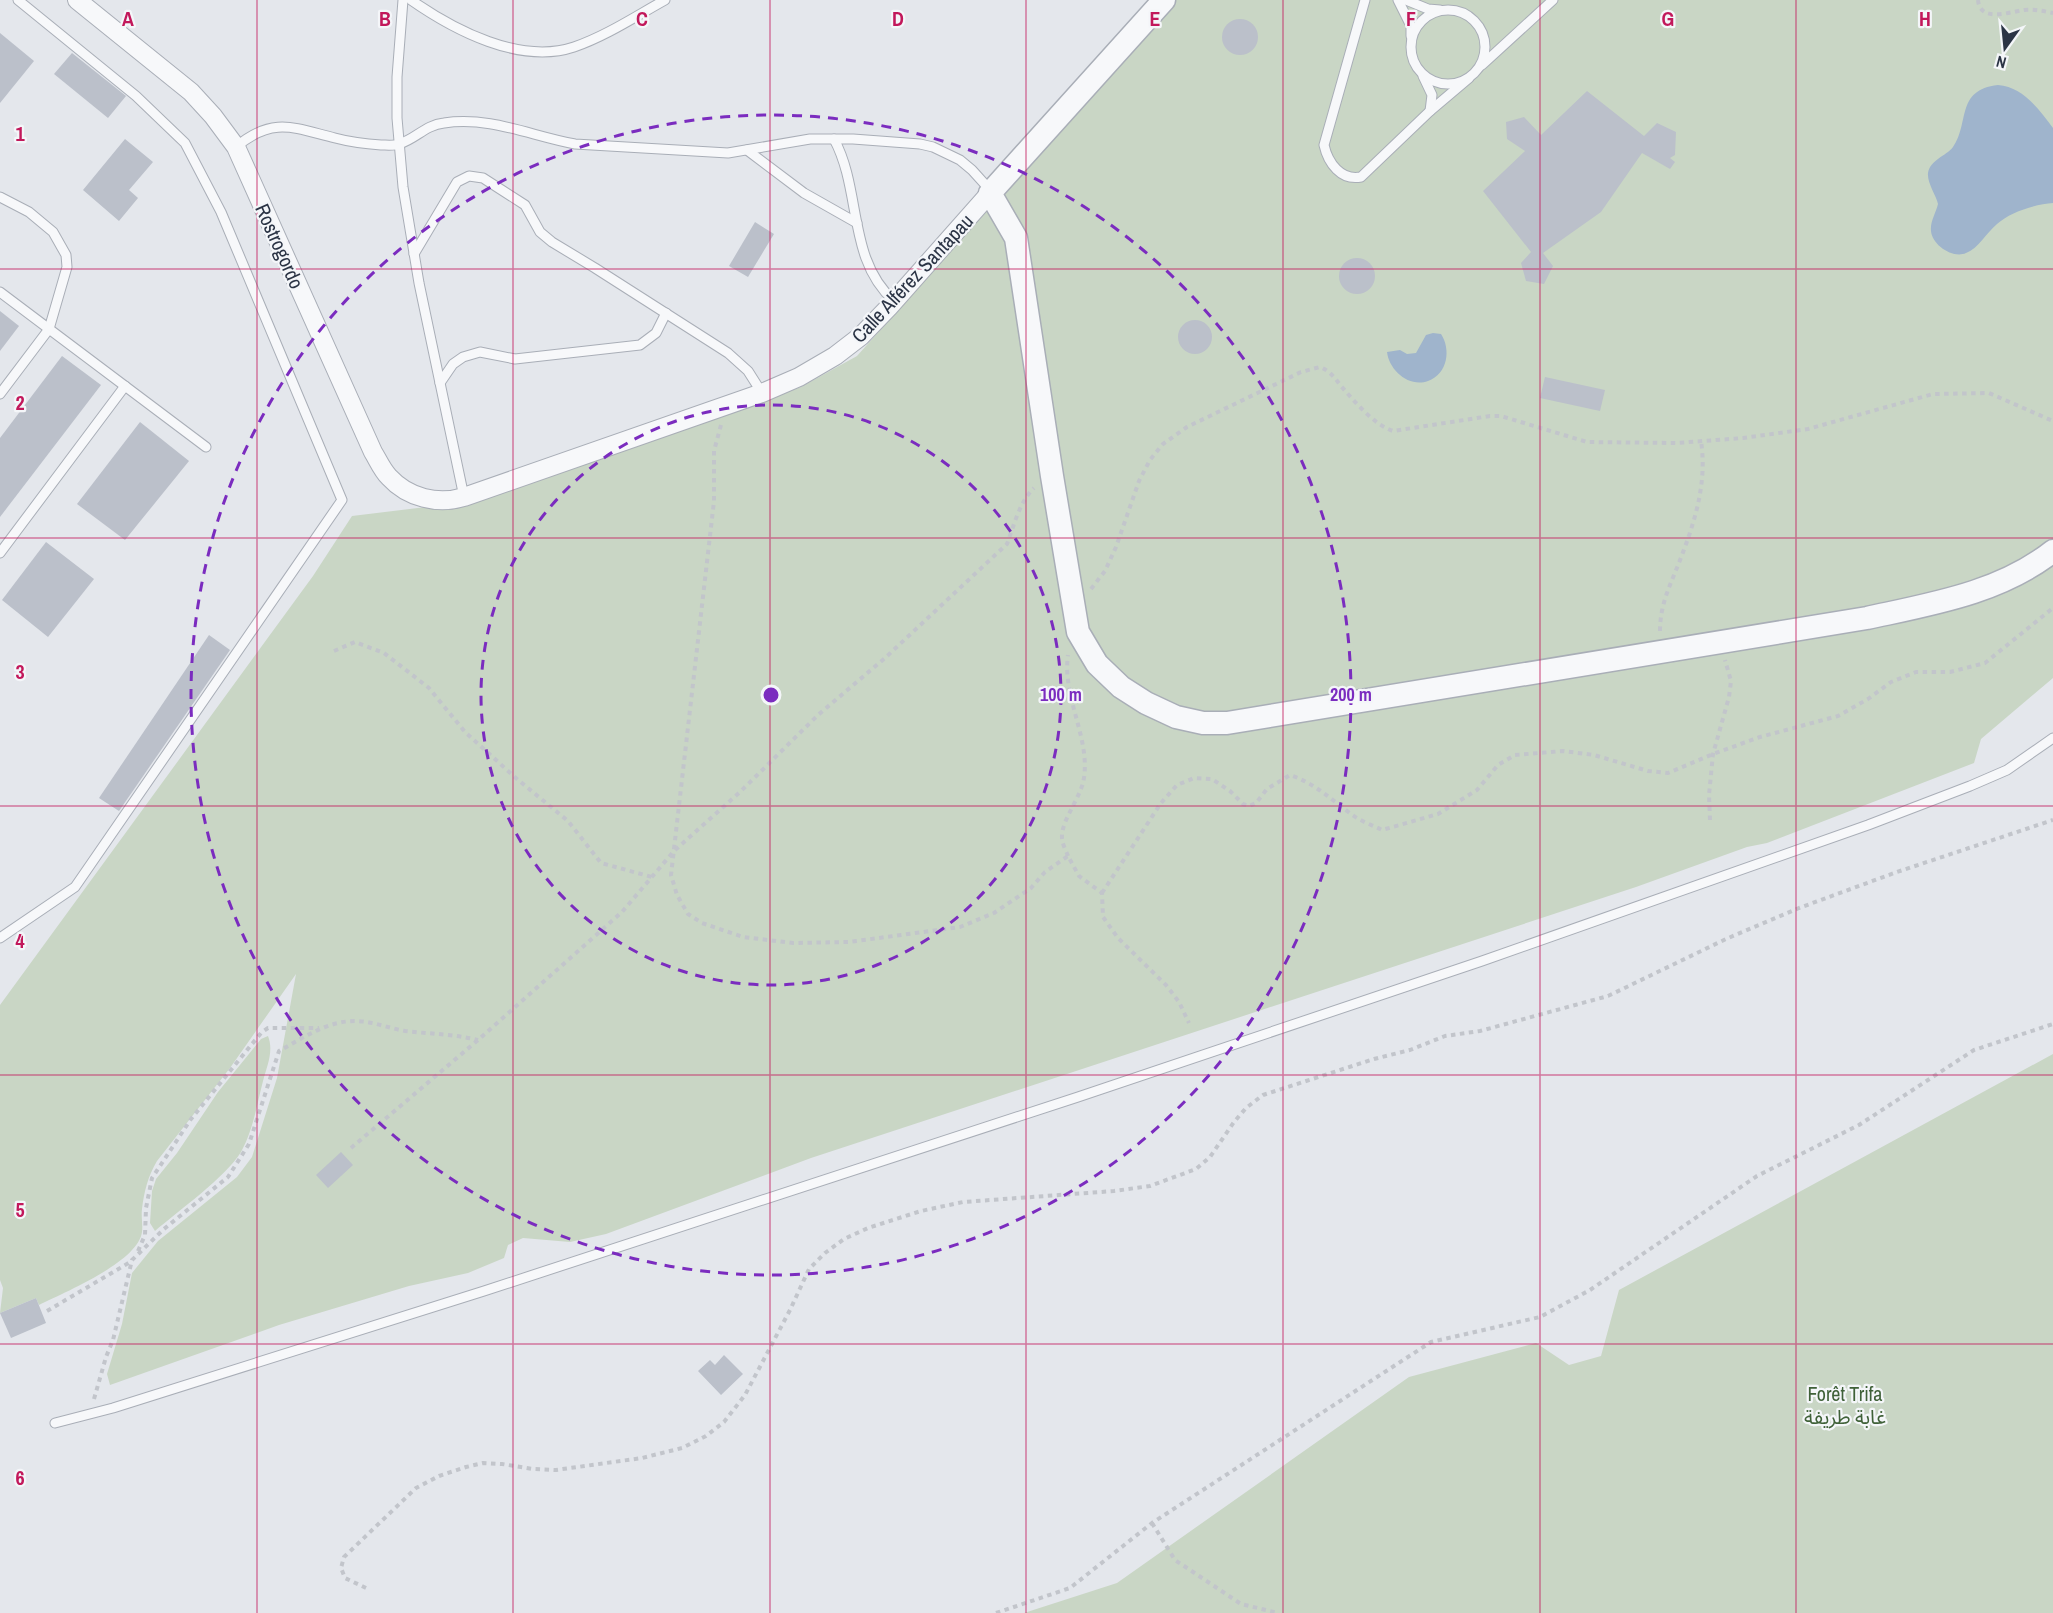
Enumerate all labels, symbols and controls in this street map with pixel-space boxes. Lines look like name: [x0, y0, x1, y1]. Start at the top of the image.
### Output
text: A: [122, 5, 134, 32]
text: B: [379, 5, 391, 32]
text: C: [636, 5, 648, 32]
text: D: [892, 5, 904, 32]
text: E: [1150, 5, 1161, 32]
text: F: [1406, 5, 1416, 32]
text: G: [1662, 5, 1674, 32]
text: H: [1919, 5, 1931, 32]
north arrow: [1975, 18, 2035, 78]
text: N: [1994, 51, 2009, 74]
text: 1: [15, 120, 25, 147]
street label: Rostrogordo: [249, 199, 311, 293]
street label: Calle Alférez Santapau: [845, 208, 979, 348]
text: 2: [15, 389, 25, 416]
text: 3: [15, 658, 25, 685]
text: 100 m: [1040, 682, 1082, 707]
text: 200 m: [1330, 682, 1372, 707]
centre of rings: [761, 685, 781, 705]
text: 4: [15, 927, 25, 954]
text: 5: [15, 1196, 25, 1223]
park label: Forêt Trifa غابة طريفة: [1804, 1380, 1886, 1430]
text: 6: [15, 1464, 25, 1491]

